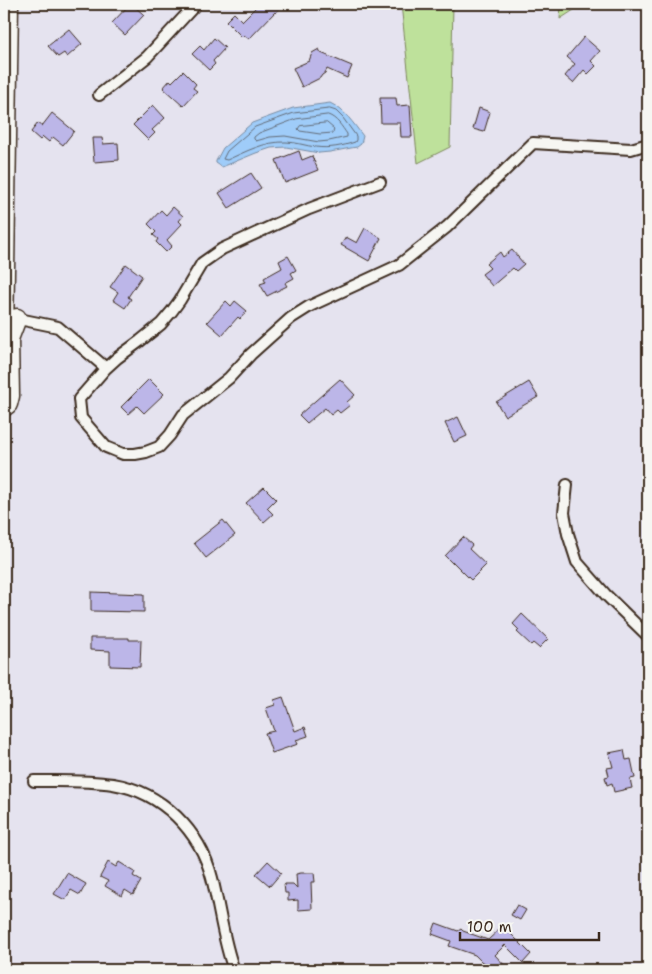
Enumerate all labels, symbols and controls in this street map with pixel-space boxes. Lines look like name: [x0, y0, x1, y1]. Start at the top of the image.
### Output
scale bar: [460, 909, 598, 941]
text: 100 m: [467, 917, 512, 937]

